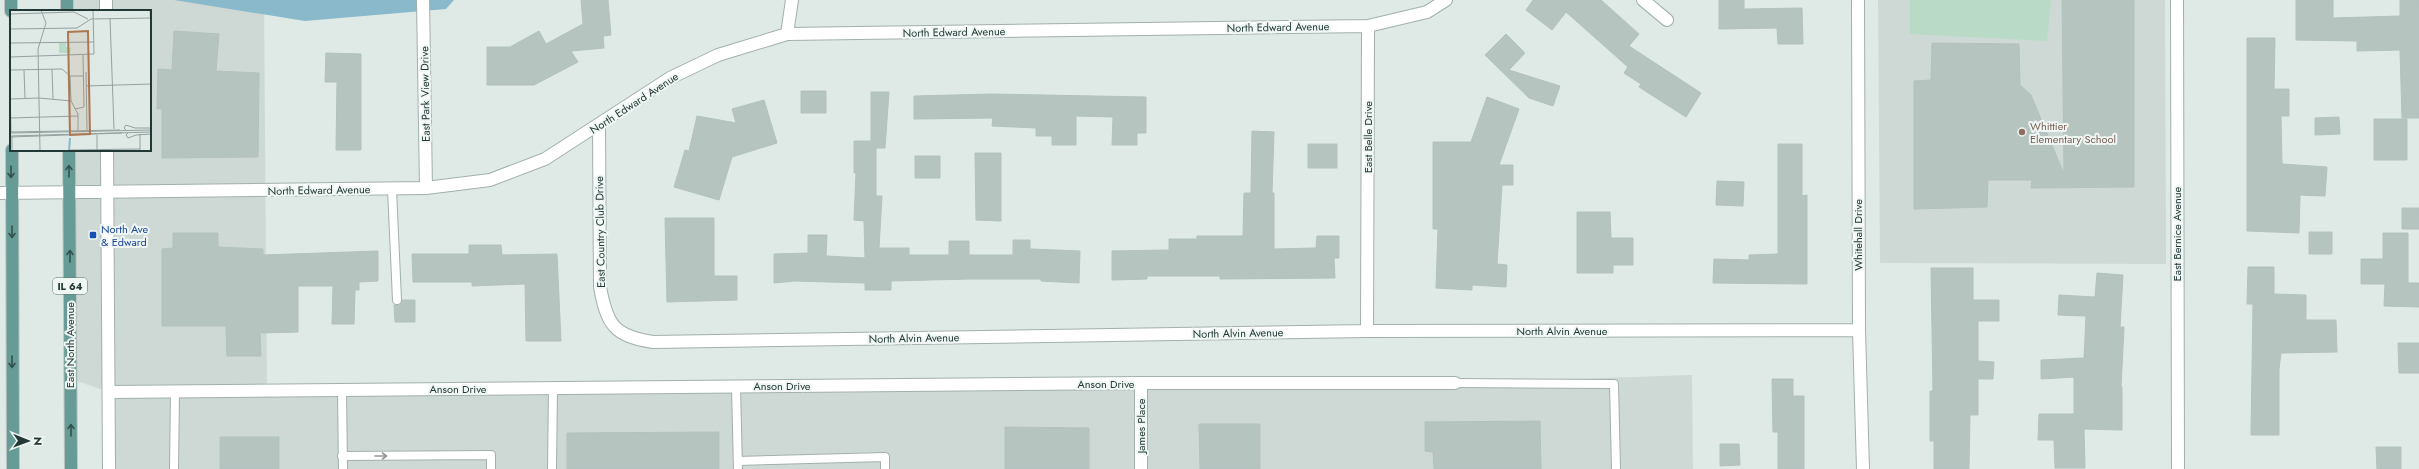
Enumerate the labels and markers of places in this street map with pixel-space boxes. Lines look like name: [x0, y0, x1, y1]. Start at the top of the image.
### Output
place label: Whittier Elementary School: [2030, 118, 2116, 147]
marker: Whittier Elementary School: [2017, 127, 2027, 137]
place label: North Ave & Edward: [101, 221, 148, 250]
marker: North Ave & Edward: [88, 230, 98, 240]

